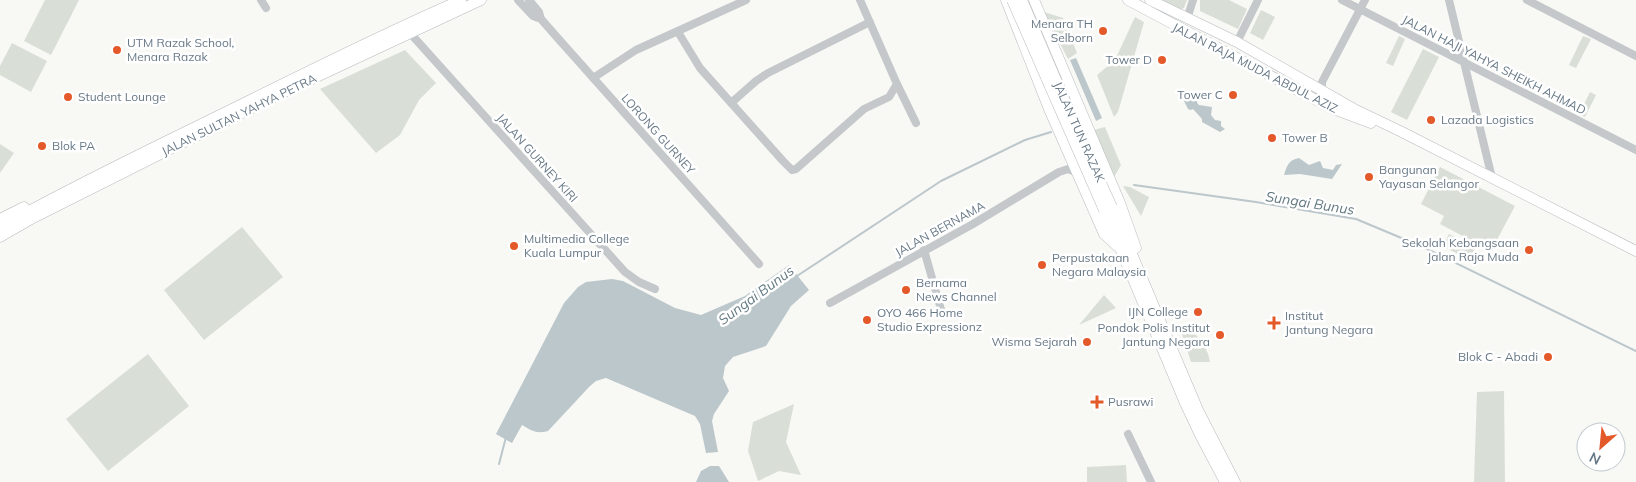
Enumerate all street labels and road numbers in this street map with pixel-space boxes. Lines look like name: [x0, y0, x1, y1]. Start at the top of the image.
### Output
street label: JALAN HAJI YAHYA SHEIKH AHMAD: [1400, 12, 1589, 118]
street label: JALAN RAJA MUDA ABDUL AZIZ: [1170, 19, 1340, 116]
street label: JALAN SULTAN YAHYA PETRA: [159, 70, 319, 159]
street label: JALAN TUN RAZAK: [1051, 79, 1109, 185]
street label: LORONG GURNEY: [618, 90, 699, 177]
street label: JALAN GURNEY KIRI: [494, 110, 581, 205]
street label: JALAN BERNAMA: [892, 198, 987, 259]

